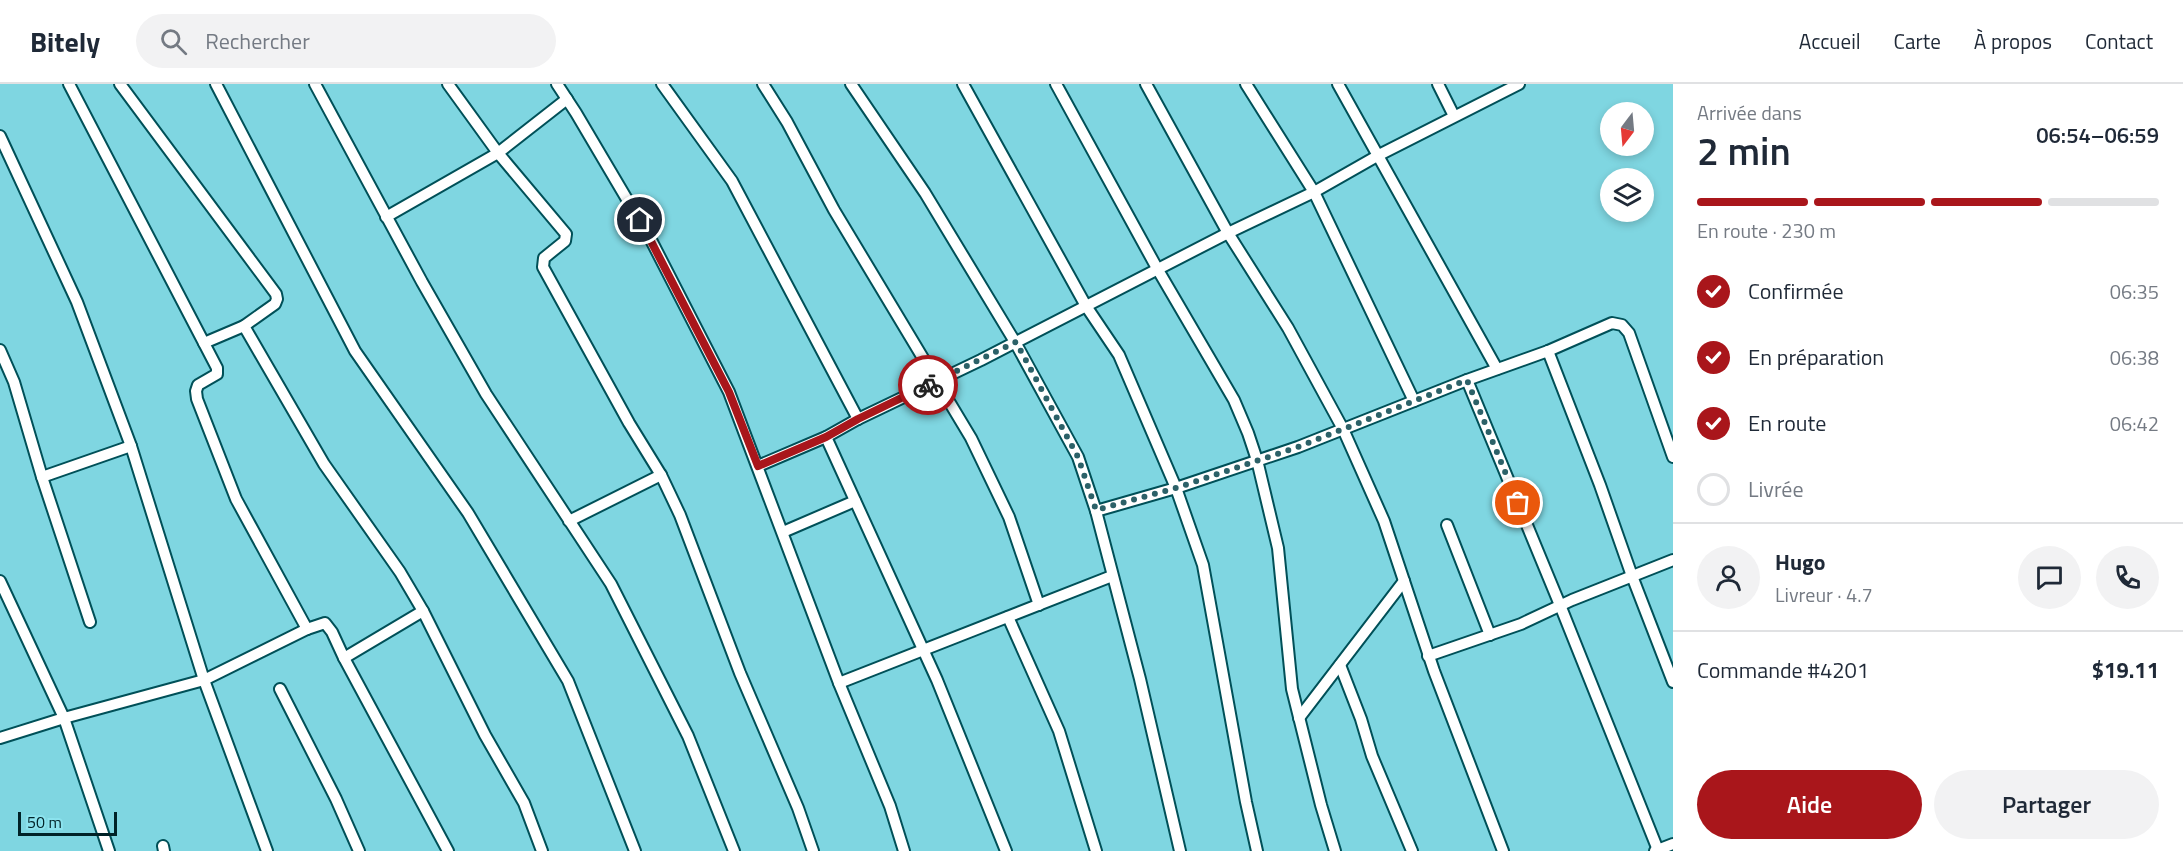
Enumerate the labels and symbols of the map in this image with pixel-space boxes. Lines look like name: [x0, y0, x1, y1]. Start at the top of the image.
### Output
north arrow: [1600, 102, 1654, 156]
pin: [614, 194, 665, 245]
courier: [898, 355, 958, 415]
pin: [1492, 477, 1543, 528]
scale bar: [18, 809, 117, 836]

